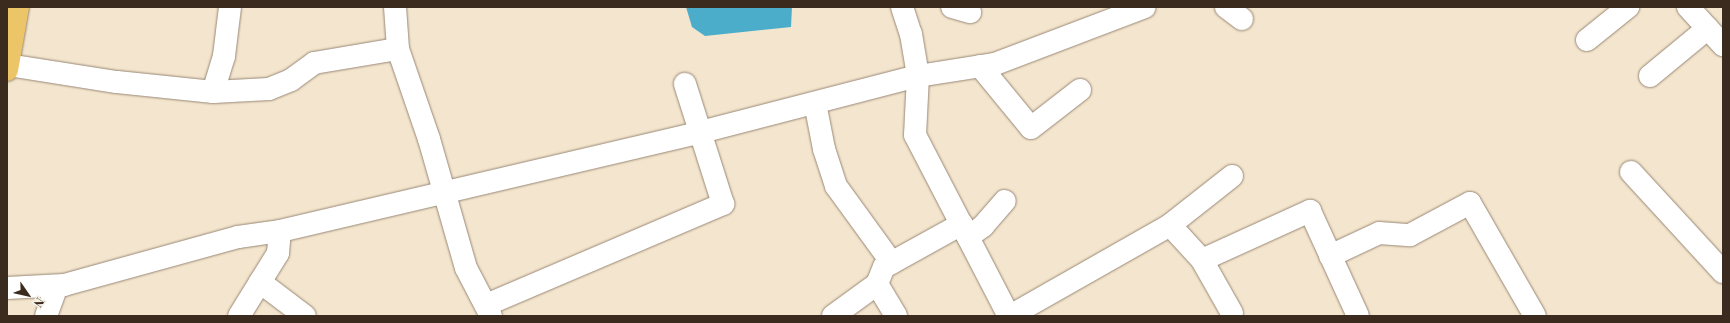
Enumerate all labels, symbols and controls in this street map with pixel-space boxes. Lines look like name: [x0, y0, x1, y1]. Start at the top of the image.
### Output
north arrow: [8, 275, 48, 315]
text: N: [30, 294, 46, 309]

